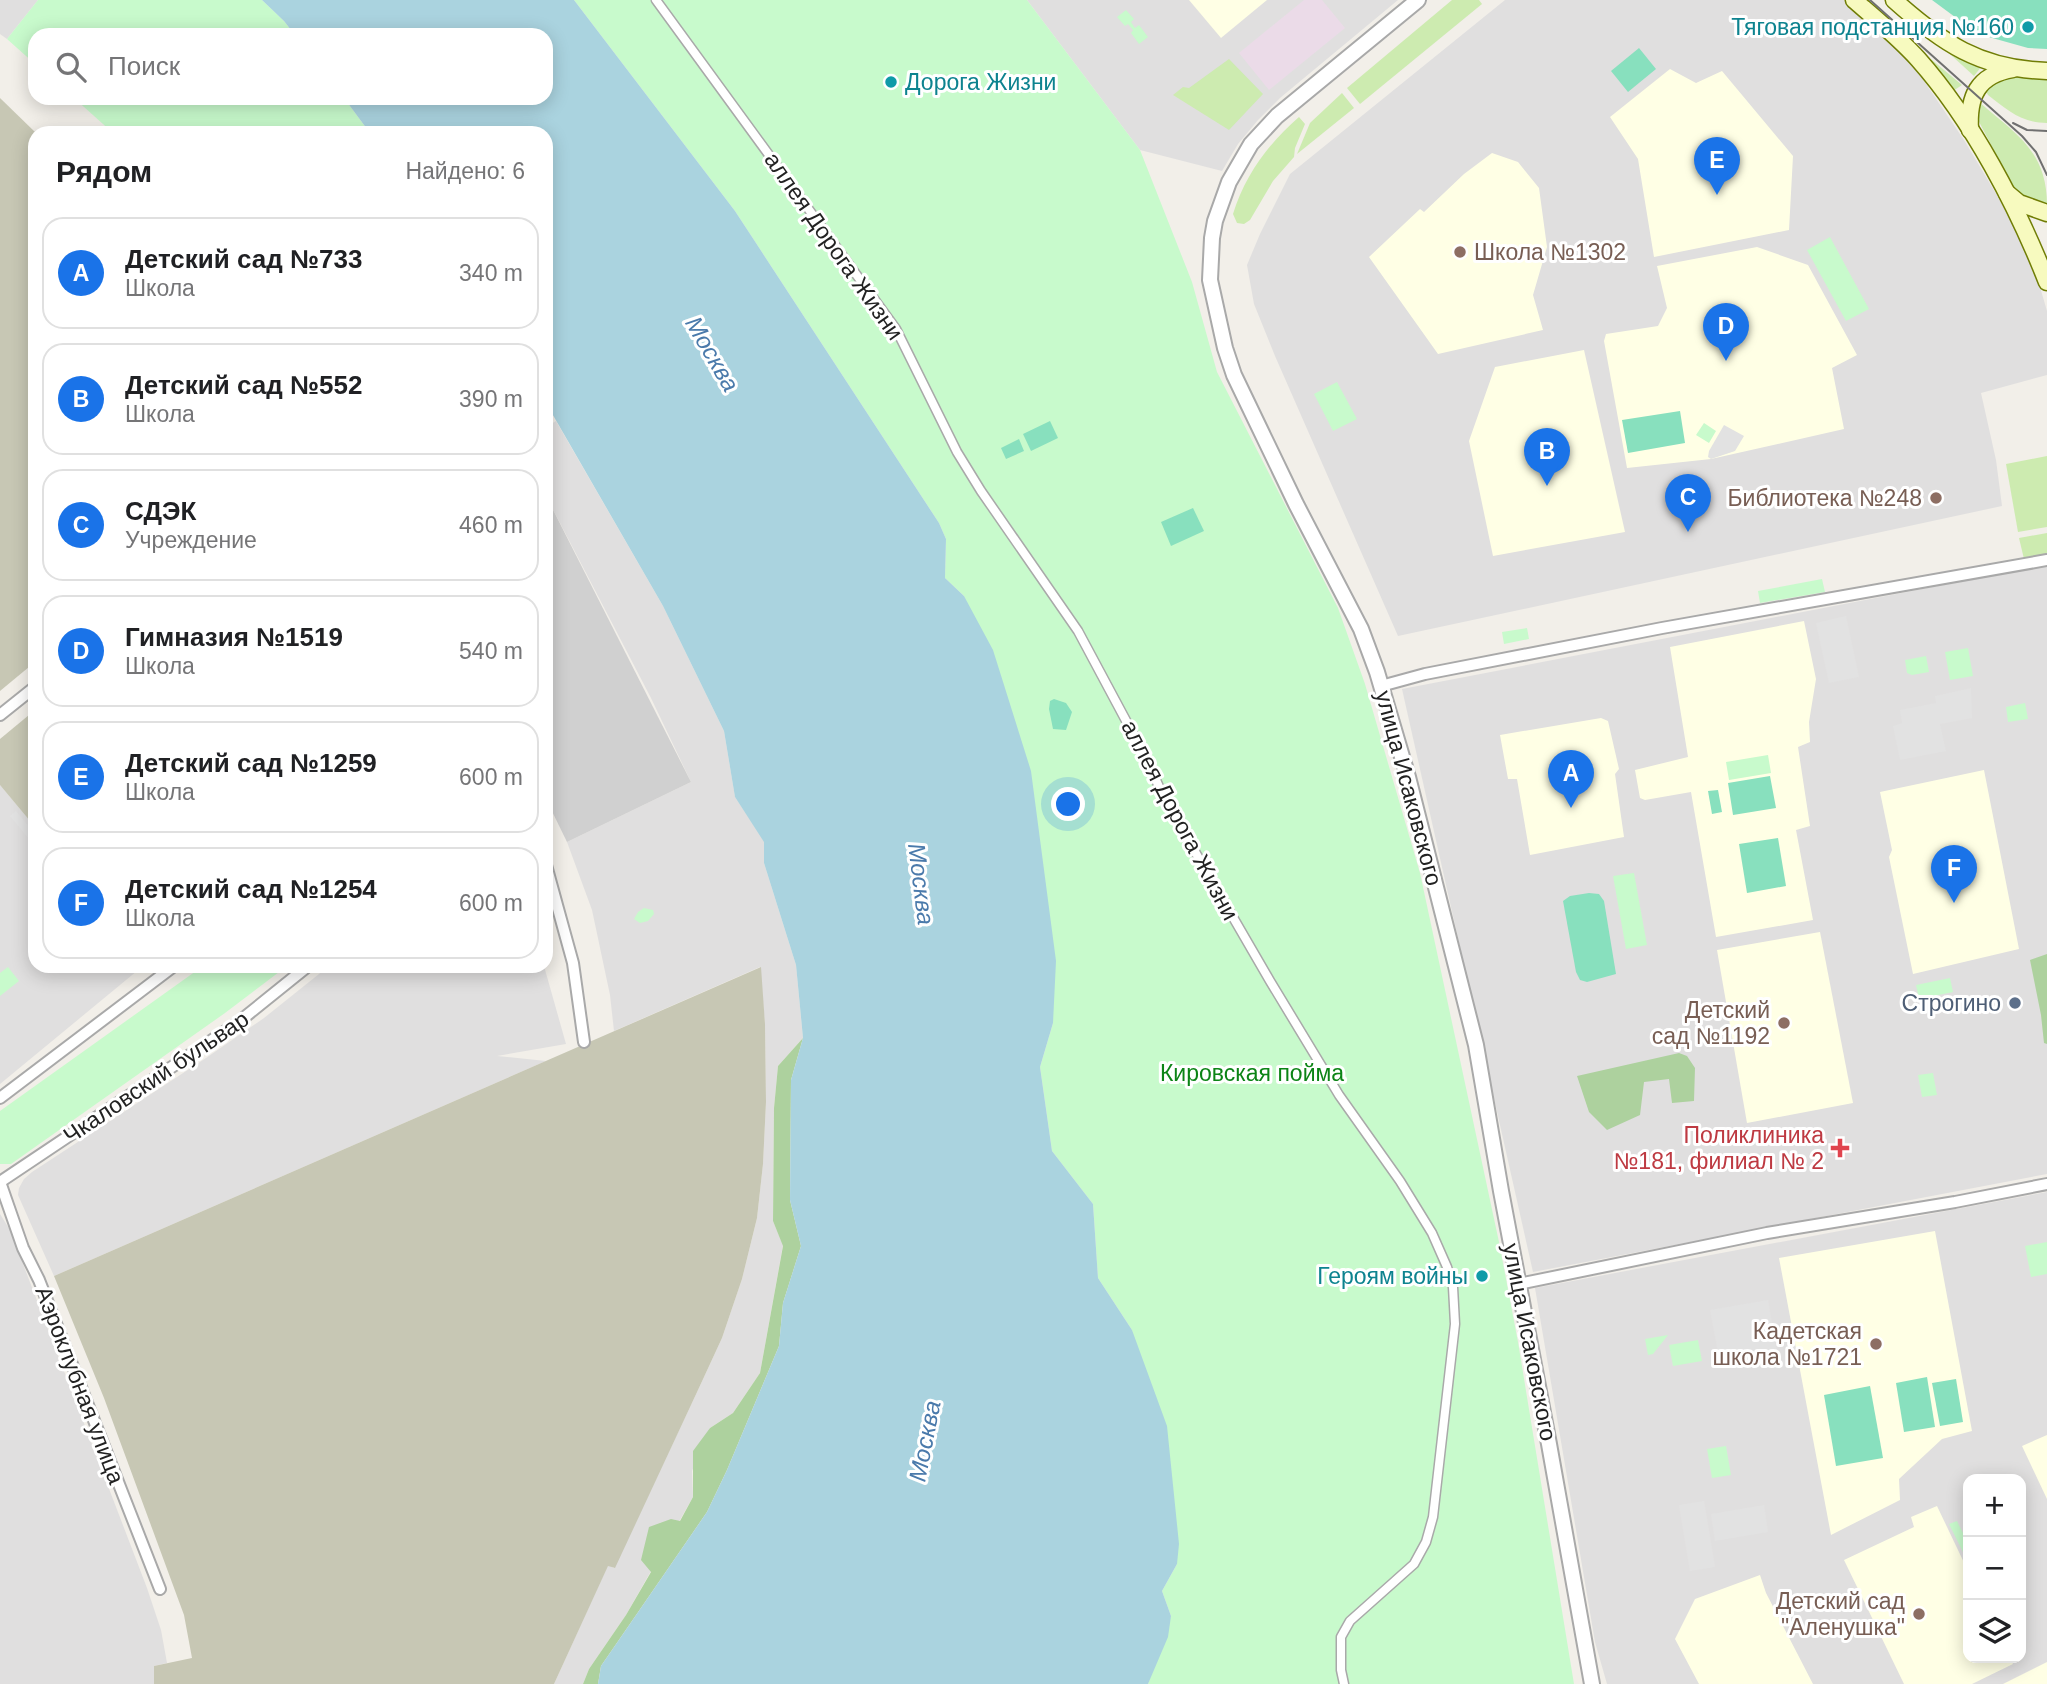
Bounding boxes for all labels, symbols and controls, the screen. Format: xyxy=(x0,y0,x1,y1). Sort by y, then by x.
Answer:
place label: Тяговая подстанция №160 xyxy=(1731,14,2014,40)
marker: Тяговая подстанция №160 xyxy=(2020,19,2036,35)
search box xyxy=(28,28,553,105)
icon: search xyxy=(52,48,90,86)
text: Поиск xyxy=(108,51,180,81)
place label: Дорога Жизни xyxy=(905,69,1056,95)
marker: Дорога Жизни xyxy=(883,74,899,90)
pin: E xyxy=(1694,137,1740,195)
street label: аллея Дорога Жизни xyxy=(759,147,909,345)
text: Рядом xyxy=(56,155,152,188)
text: Найдено: 6 xyxy=(405,158,525,184)
place label: Школа №1302 xyxy=(1474,239,1626,265)
text: Детский сад №733 xyxy=(125,244,362,274)
marker: Школа №1302 xyxy=(1452,244,1468,260)
text: A xyxy=(73,260,89,286)
text: 340 m xyxy=(459,260,523,286)
text: Школа xyxy=(125,275,195,301)
pin: D xyxy=(1703,303,1749,361)
water label: Москва xyxy=(680,311,745,396)
text: Детский сад №552 xyxy=(125,370,362,400)
text: B xyxy=(73,386,89,412)
text: 390 m xyxy=(459,386,523,412)
text: Школа xyxy=(125,401,195,427)
pin: B xyxy=(1524,428,1570,486)
pin: C xyxy=(1665,474,1711,532)
place label: Библиотека №248 xyxy=(1727,485,1922,511)
marker: Библиотека №248 xyxy=(1928,490,1944,506)
text: СДЭК xyxy=(125,496,196,526)
text: C xyxy=(73,512,89,538)
text: 460 m xyxy=(459,512,523,538)
text: Учреждение xyxy=(125,527,257,553)
text: Гимназия №1519 xyxy=(125,622,343,652)
text: D xyxy=(73,638,89,664)
text: 540 m xyxy=(459,638,523,664)
text: Школа xyxy=(125,653,195,679)
street label: улица Исаковского xyxy=(1370,688,1448,888)
street label: аллея Дорога Жизни xyxy=(1116,716,1244,924)
text: Детский сад №1259 xyxy=(125,748,377,778)
pin: A xyxy=(1548,750,1594,808)
text: E xyxy=(73,764,89,790)
text: 600 m xyxy=(459,764,523,790)
text: Школа xyxy=(125,779,195,805)
your location xyxy=(1051,787,1085,821)
water label: Москва xyxy=(903,842,940,926)
pin: F xyxy=(1931,845,1977,903)
text: Детский сад №1254 xyxy=(125,874,377,904)
text: F xyxy=(74,890,88,916)
text: 600 m xyxy=(459,890,523,916)
text: Школа xyxy=(125,905,195,931)
place label: Строгино xyxy=(1902,990,2001,1016)
marker: Строгино xyxy=(2007,995,2023,1011)
place label: Детский сад №1192 xyxy=(1652,997,1770,1049)
street label: Чкаловский бульвар xyxy=(59,1005,253,1149)
marker: Детский сад №1192 xyxy=(1776,1015,1792,1031)
park label: Кировская пойма xyxy=(1160,1060,1344,1086)
place label: Поликлиника №181, филиал № 2 xyxy=(1614,1122,1824,1174)
marker: Поликлиника №181, филиал № 2 xyxy=(1830,1138,1850,1158)
street label: улица Исаковского xyxy=(1498,1241,1562,1443)
place label: Героям войны xyxy=(1317,1263,1468,1289)
marker: Героям войны xyxy=(1474,1268,1490,1284)
street label: Аэроклубная улица xyxy=(30,1283,130,1488)
place label: Кадетская школа №1721 xyxy=(1713,1318,1862,1370)
marker: Кадетская школа №1721 xyxy=(1868,1336,1884,1352)
water label: Москва xyxy=(903,1398,946,1484)
map controls xyxy=(1963,1474,2026,1663)
button: + xyxy=(1963,1474,2026,1537)
button: − xyxy=(1963,1537,2026,1600)
place label: Детский сад "Аленушка" xyxy=(1776,1588,1906,1640)
button: layers xyxy=(1963,1600,2026,1663)
marker: Детский сад "Аленушка" xyxy=(1911,1606,1927,1622)

